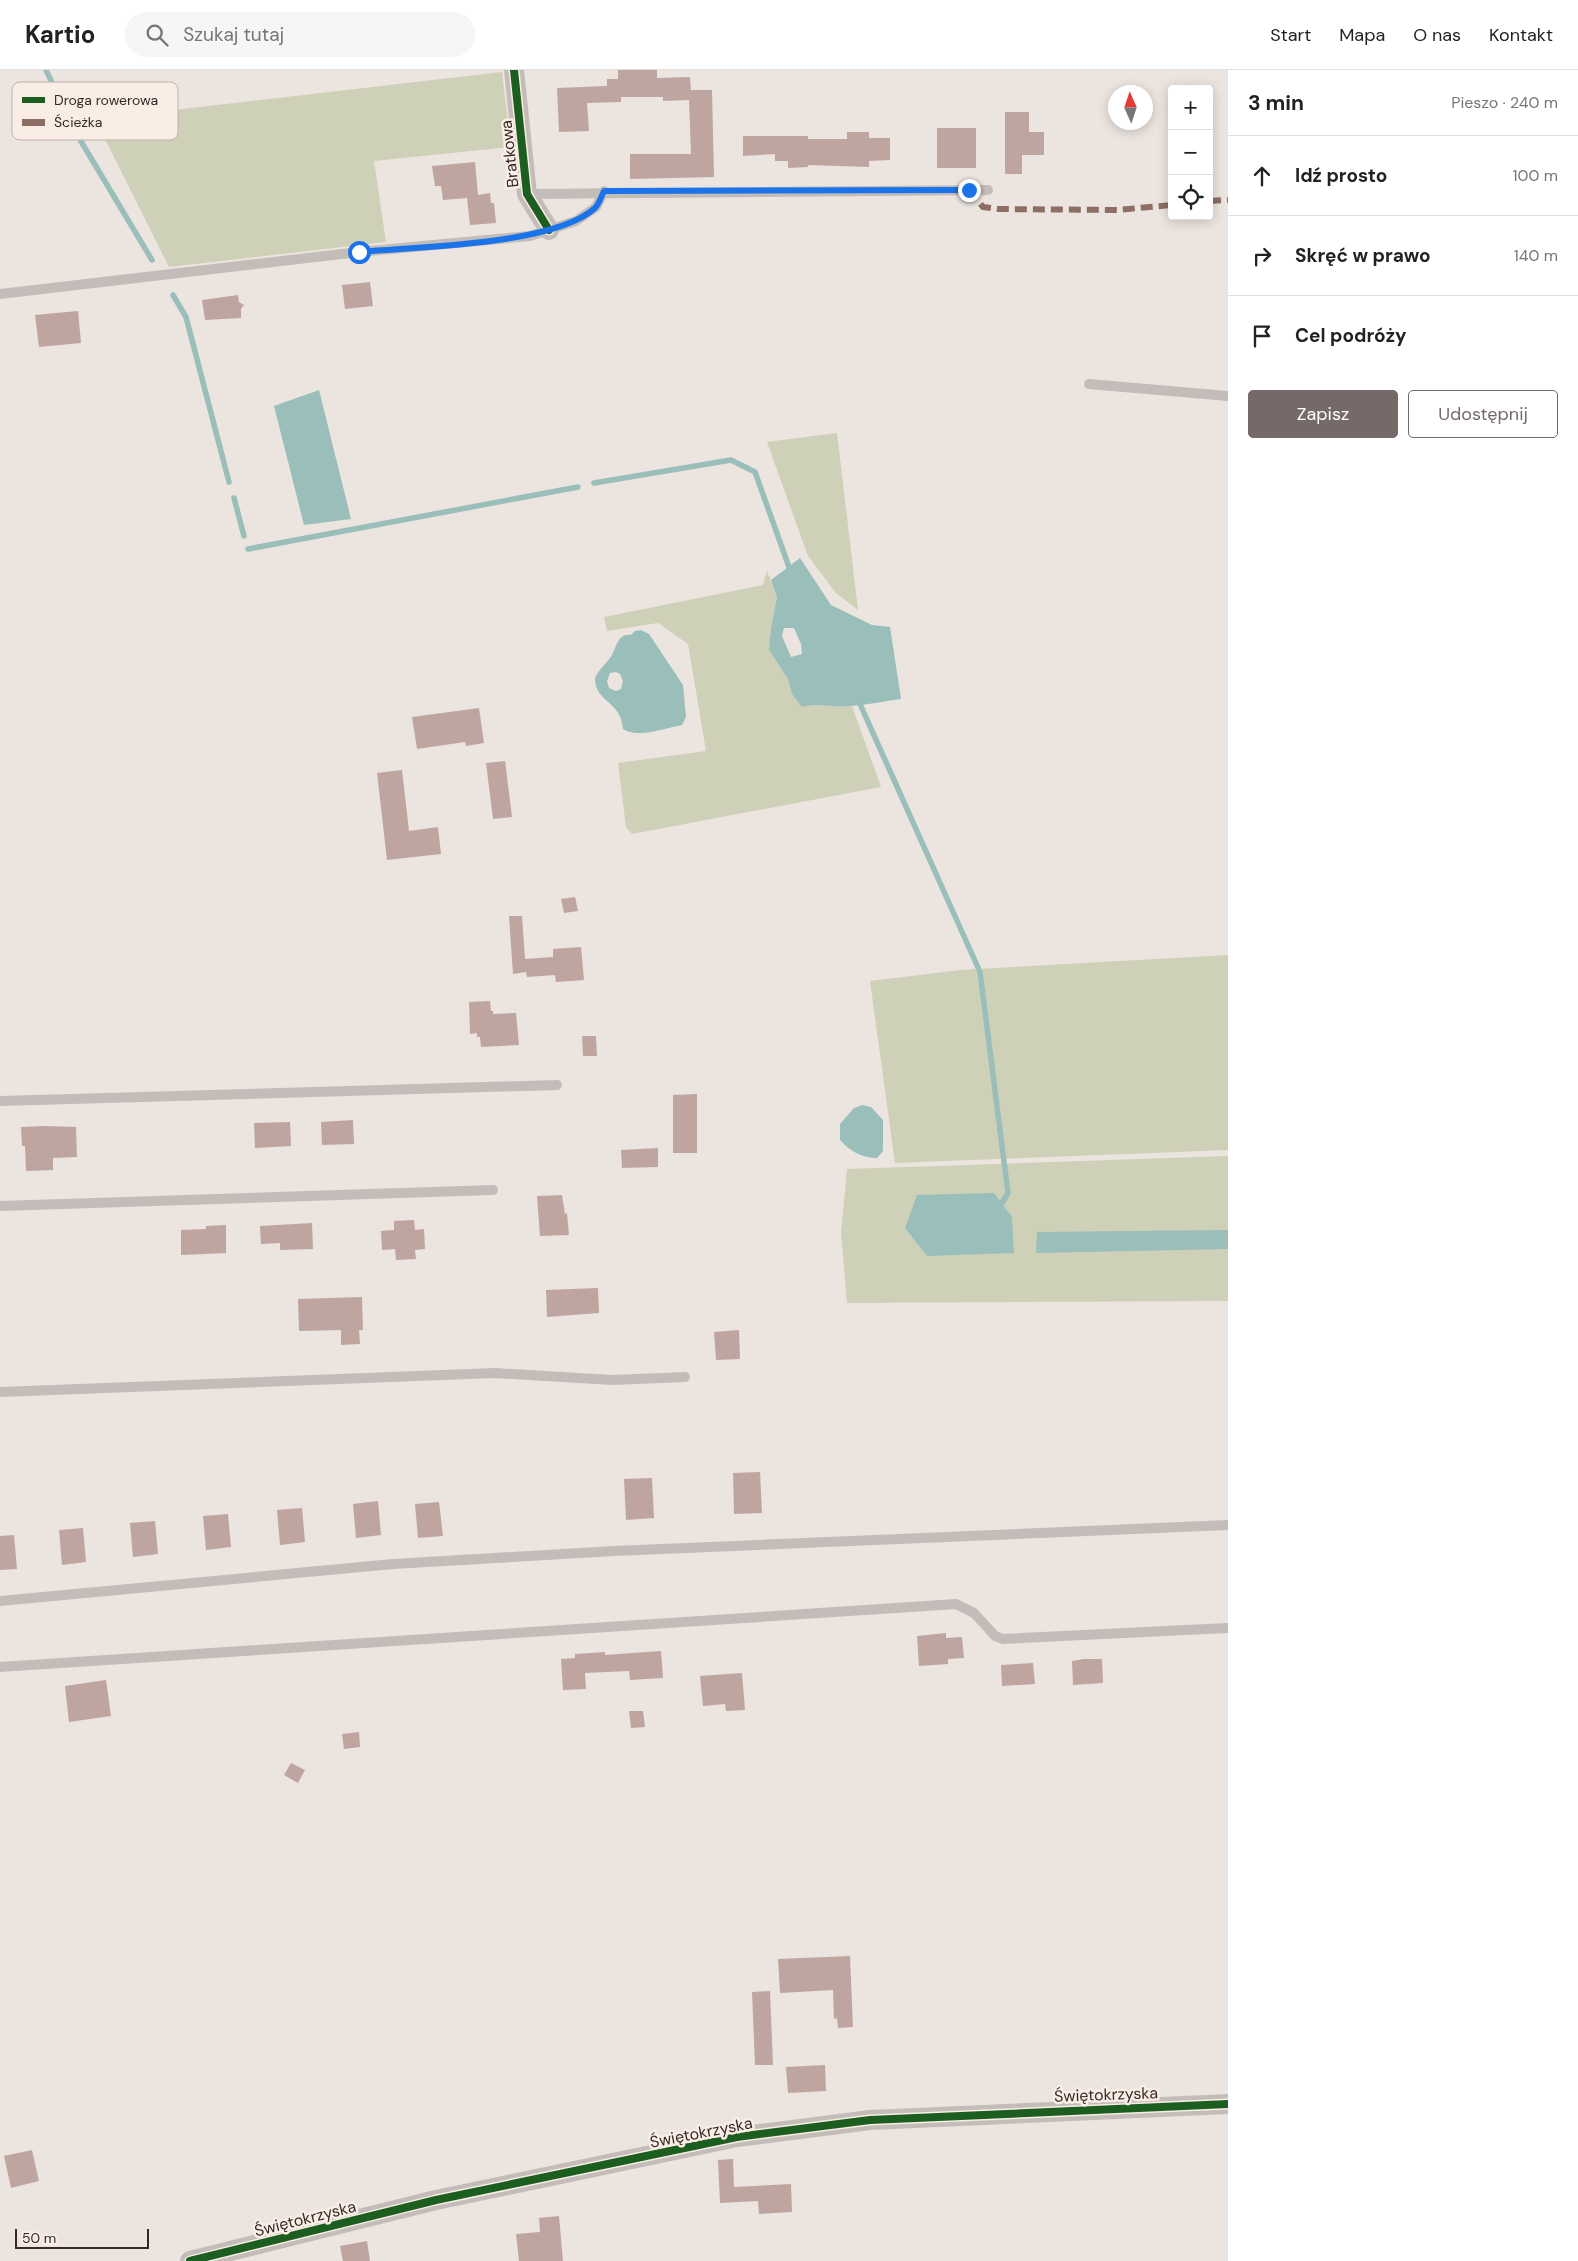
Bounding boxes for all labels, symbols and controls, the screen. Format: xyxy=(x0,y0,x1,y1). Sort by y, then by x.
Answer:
search box xyxy=(125,12,475,57)
text: Kartio xyxy=(25,19,95,50)
icon: search xyxy=(143,21,171,49)
text: Szukaj tutaj xyxy=(183,22,284,47)
text: Start xyxy=(1270,23,1311,47)
text: Mapa xyxy=(1339,23,1385,47)
text: O nas xyxy=(1413,23,1461,47)
text: Kontakt xyxy=(1489,23,1553,47)
legend xyxy=(12,82,178,140)
north arrow xyxy=(1108,85,1153,130)
map controls xyxy=(1168,85,1213,220)
button: + xyxy=(1168,85,1213,130)
text: 3 min xyxy=(1248,89,1304,117)
text: Droga rowerowa xyxy=(54,91,158,109)
text: Pieszo · 240 m xyxy=(1451,92,1558,113)
text: Ścieżka xyxy=(54,113,102,131)
street label: Bratkowa xyxy=(496,119,523,189)
button: − xyxy=(1168,130,1213,175)
icon: ahead xyxy=(1248,162,1276,190)
text: Idź prosto xyxy=(1295,163,1387,188)
text: 100 m xyxy=(1513,165,1558,186)
button: locate xyxy=(1168,175,1213,220)
route end xyxy=(958,179,981,202)
route start xyxy=(348,241,371,264)
icon: right xyxy=(1248,242,1276,270)
text: Skręć w prawo xyxy=(1295,243,1431,268)
text: 140 m xyxy=(1514,245,1558,266)
icon: arrive xyxy=(1248,322,1276,350)
text: Cel podróży xyxy=(1295,323,1406,348)
button: Zapisz xyxy=(1248,390,1398,438)
button: Udostępnij xyxy=(1408,390,1558,438)
street label: Świętokrzyska xyxy=(1054,2082,1158,2107)
street label: Świętokrzyska xyxy=(648,2112,754,2153)
street label: Świętokrzyska xyxy=(252,2196,358,2241)
scale bar xyxy=(15,2226,149,2249)
text: 50 m xyxy=(22,2229,56,2247)

